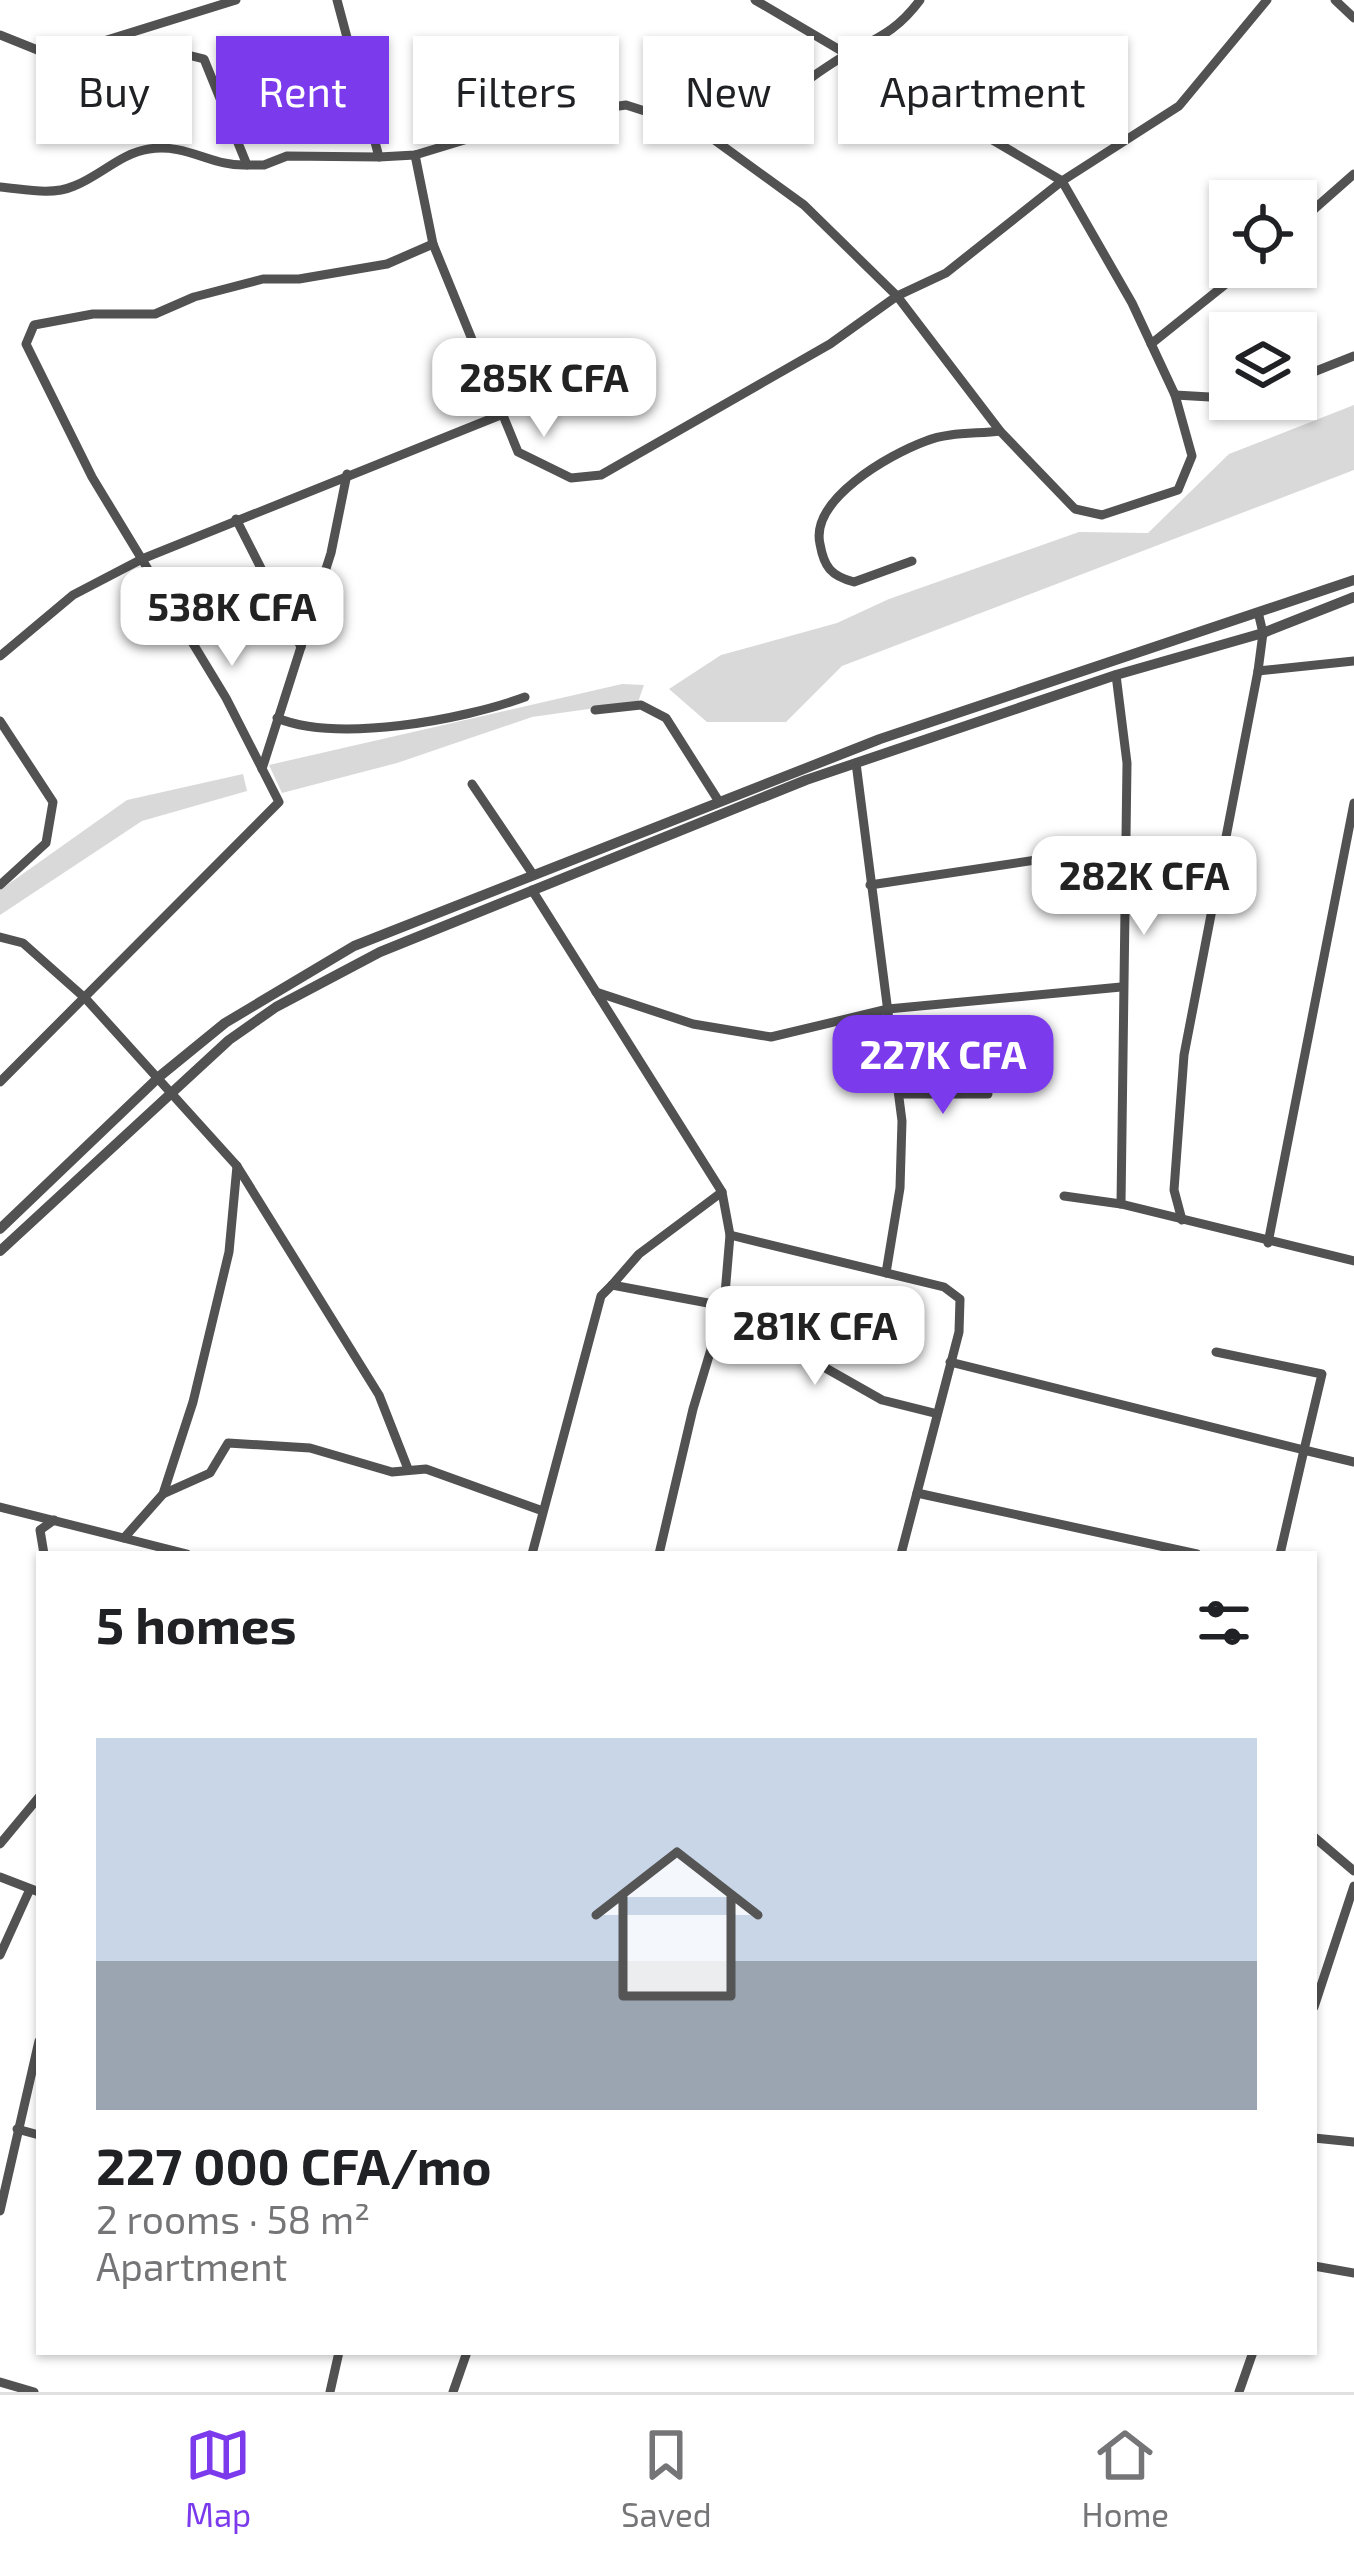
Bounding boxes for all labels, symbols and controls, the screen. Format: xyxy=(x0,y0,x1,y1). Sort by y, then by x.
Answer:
chip: Buy xyxy=(36,36,192,144)
chip: Rent xyxy=(216,36,389,144)
chip: Filters xyxy=(413,36,619,144)
chip: New xyxy=(643,36,814,144)
chip: Apartment xyxy=(838,36,1128,144)
map controls xyxy=(1209,180,1317,420)
button: locate xyxy=(1209,180,1317,288)
button: layers xyxy=(1209,312,1317,420)
pin: 285K CFA xyxy=(420,338,668,440)
text: 285K CFA xyxy=(459,353,629,400)
pin: 538K CFA xyxy=(108,567,356,669)
text: 538K CFA xyxy=(147,582,317,629)
pin: 282K CFA xyxy=(1020,836,1268,938)
text: 282K CFA xyxy=(1059,851,1229,898)
pin: 227K CFA xyxy=(819,1015,1067,1117)
text: 227K CFA xyxy=(859,1030,1027,1077)
pin: 281K CFA xyxy=(691,1286,939,1388)
text: 281K CFA xyxy=(733,1301,897,1348)
icon: filters xyxy=(1191,1590,1257,1656)
text: 5 homes xyxy=(96,1593,297,1654)
icon: home xyxy=(569,1816,785,2032)
text: 227 000 CFA/mo xyxy=(96,2134,492,2195)
text: 2 rooms · 58 m² xyxy=(96,2195,370,2242)
text: Apartment xyxy=(96,2242,287,2289)
tab: Map xyxy=(185,2422,251,2534)
tab: Saved xyxy=(621,2422,712,2534)
tab: Home xyxy=(1082,2422,1169,2534)

